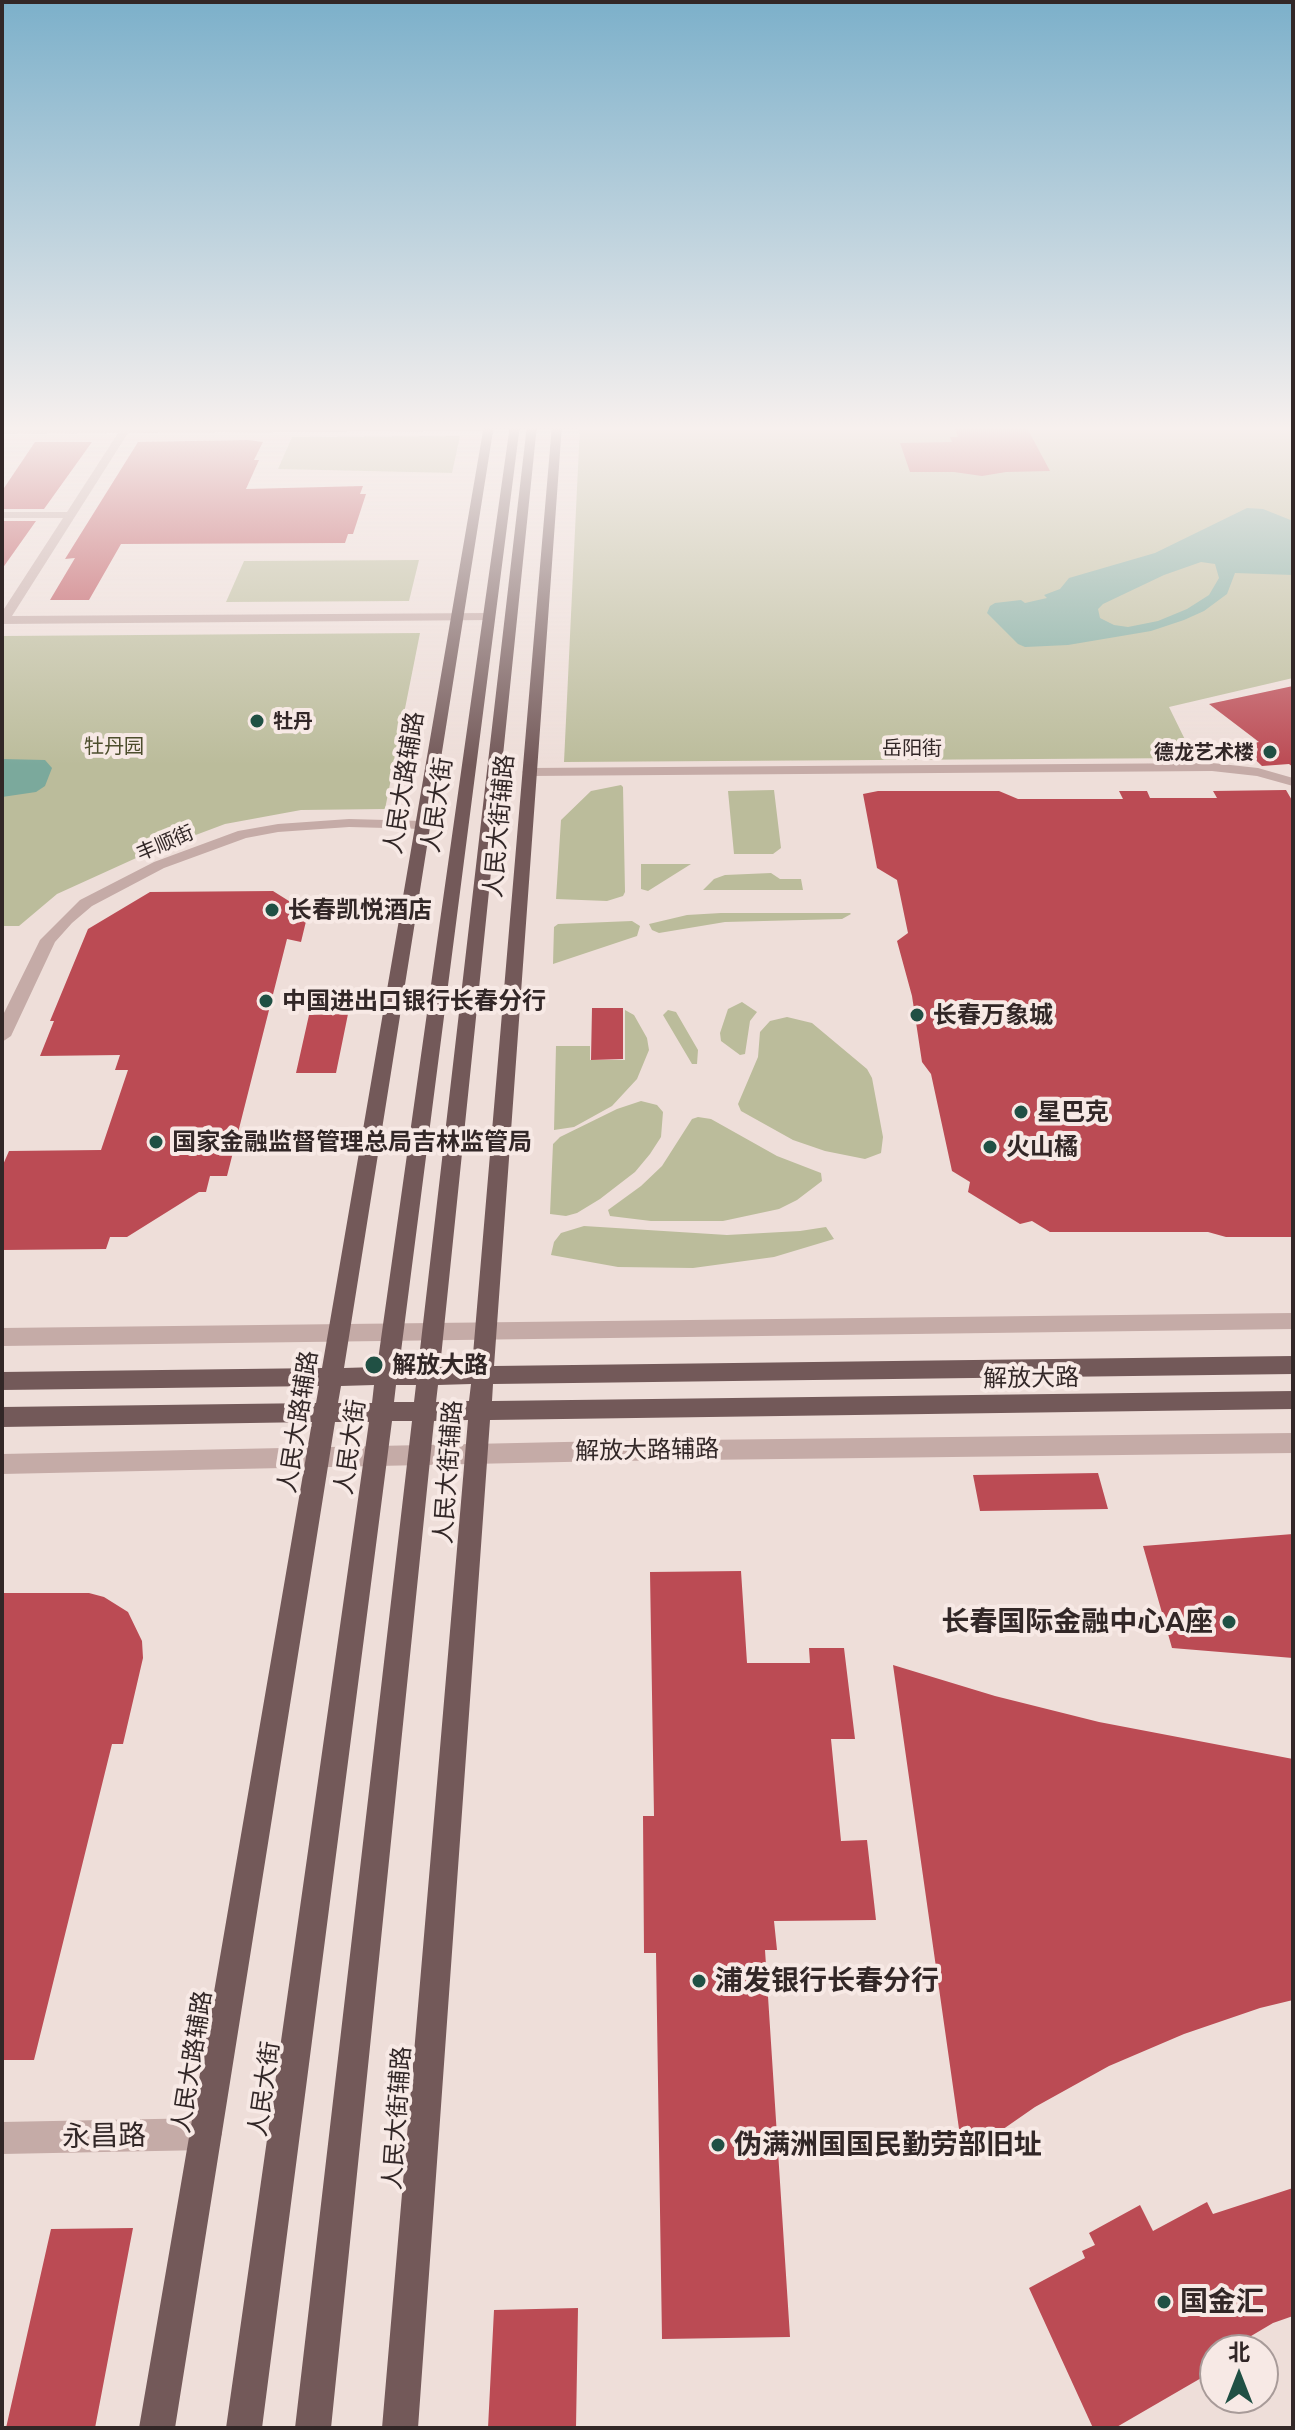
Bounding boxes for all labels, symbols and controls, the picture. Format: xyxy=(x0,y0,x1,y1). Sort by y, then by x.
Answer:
place label: 牡丹 xyxy=(273,709,313,733)
street label: 人民大路辅路 xyxy=(379,710,429,856)
marker: 牡丹 xyxy=(248,712,266,730)
park label: 牡丹园 xyxy=(84,734,144,758)
street label: 岳阳街 xyxy=(882,736,942,760)
place label: 德龙艺术楼 xyxy=(1154,740,1254,764)
marker: 德龙艺术楼 xyxy=(1261,743,1279,761)
street label: 人民大街辅路 xyxy=(478,753,520,899)
street label: 人民大街 xyxy=(416,755,458,855)
street label: 丰顺街 xyxy=(133,820,197,866)
place label: 长春凯悦酒店 xyxy=(288,896,432,924)
marker: 长春凯悦酒店 xyxy=(263,901,281,919)
place label: 中国进出口银行长春分行 xyxy=(282,987,546,1015)
marker: 中国进出口银行长春分行 xyxy=(257,992,275,1010)
place label: 长春万象城 xyxy=(933,1001,1053,1029)
marker: 长春万象城 xyxy=(908,1006,926,1024)
place label: 星巴克 xyxy=(1037,1098,1109,1126)
marker: 星巴克 xyxy=(1012,1103,1030,1121)
place label: 国家金融监督管理总局吉林监管局 xyxy=(172,1128,532,1156)
marker: 国家金融监督管理总局吉林监管局 xyxy=(147,1133,165,1151)
place label: 火山橘 xyxy=(1006,1133,1078,1161)
marker: 火山橘 xyxy=(981,1138,999,1156)
street label: 人民大路辅路 xyxy=(273,1349,323,1495)
place label: 解放大路 xyxy=(392,1351,488,1379)
marker: 解放大路 xyxy=(363,1354,385,1376)
street label: 解放大路 xyxy=(983,1363,1079,1393)
street label: 人民大街 xyxy=(329,1397,371,1497)
street label: 人民大街辅路 xyxy=(429,1399,467,1545)
street label: 解放大路辅路 xyxy=(575,1434,719,1466)
place label: 长春国际金融中心A座 xyxy=(941,1605,1213,1639)
marker: 长春国际金融中心A座 xyxy=(1220,1613,1238,1631)
place label: 浦发银行长春分行 xyxy=(715,1964,939,1998)
marker: 浦发银行长春分行 xyxy=(690,1972,708,1990)
street label: 人民大路辅路 xyxy=(167,1989,217,2135)
street label: 人民大街 xyxy=(243,2039,285,2139)
street label: 人民大街辅路 xyxy=(378,2045,416,2191)
street label: 永昌路 xyxy=(62,2118,146,2154)
place label: 伪满洲国国民勤劳部旧址 xyxy=(734,2128,1042,2162)
marker: 伪满洲国国民勤劳部旧址 xyxy=(709,2136,727,2154)
place label: 国金汇 xyxy=(1180,2285,1264,2319)
marker: 国金汇 xyxy=(1155,2293,1173,2311)
north arrow xyxy=(1199,2334,1279,2414)
text: 北 xyxy=(1228,2339,1250,2364)

